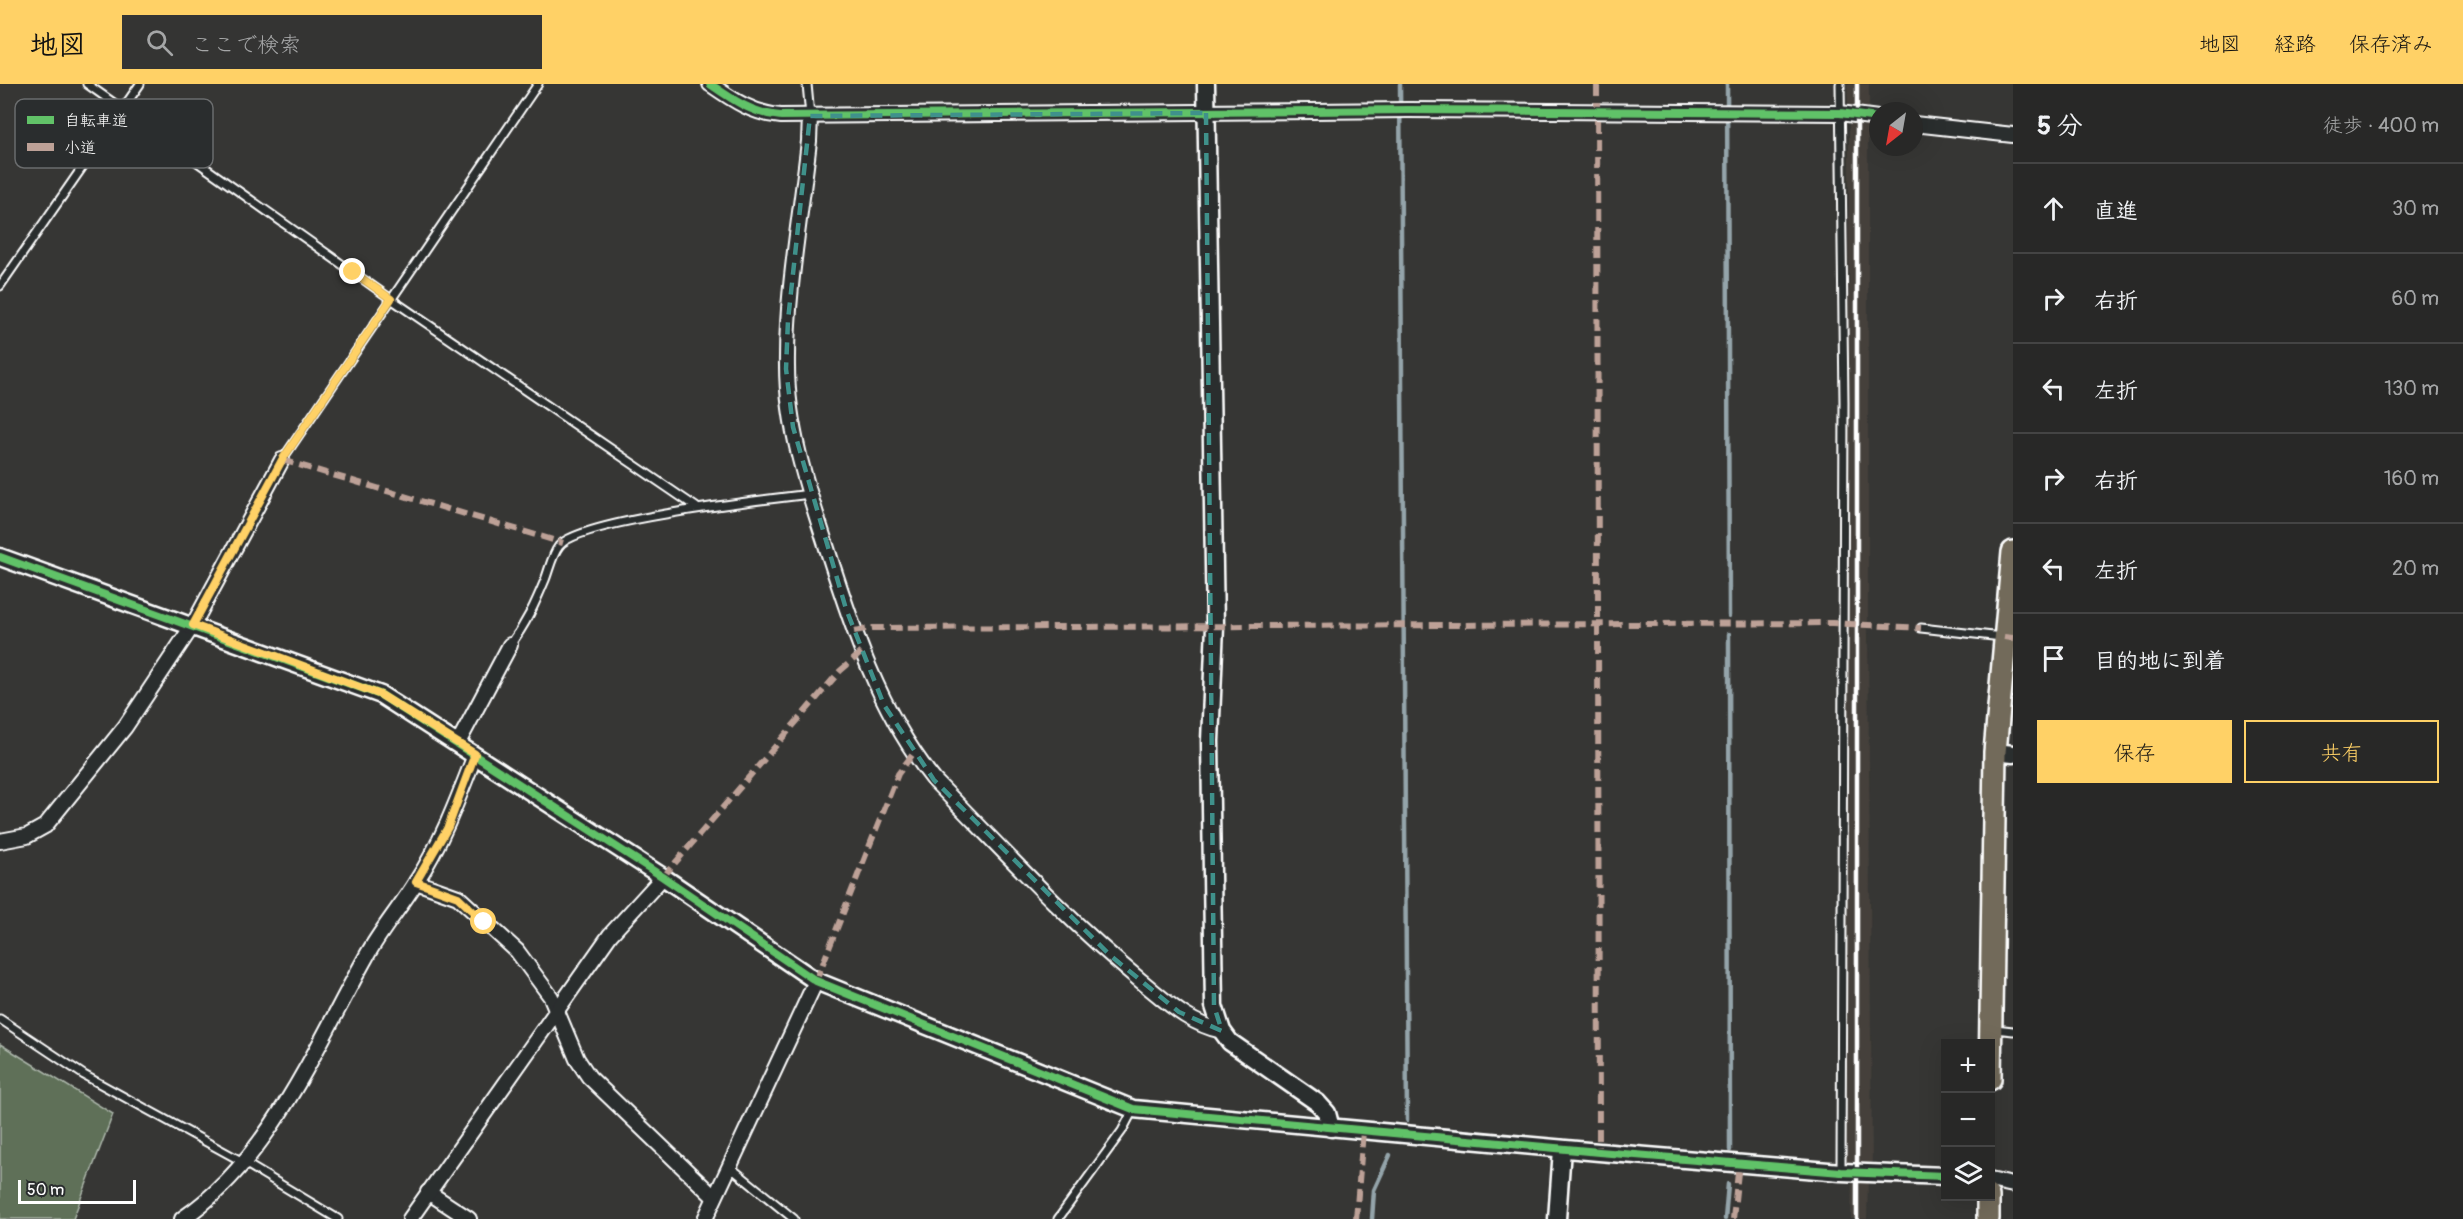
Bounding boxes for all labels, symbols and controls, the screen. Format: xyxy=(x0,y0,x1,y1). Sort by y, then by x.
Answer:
search box xyxy=(122,15,542,69)
icon: search xyxy=(143,26,176,59)
text: 地図 xyxy=(30,28,86,63)
text: ここで検索 xyxy=(191,31,301,59)
text: 地図 xyxy=(2199,31,2241,58)
text: 経路 xyxy=(2274,31,2316,58)
text: 保存済み xyxy=(2349,31,2433,58)
legend xyxy=(15,99,213,168)
north arrow xyxy=(1869,102,1923,156)
text: 5 分 xyxy=(2037,110,2083,142)
text: 自転車道 xyxy=(64,111,128,131)
text: 徒歩 · 400 m xyxy=(2323,113,2439,138)
text: 小道 xyxy=(64,138,96,158)
icon: ahead xyxy=(2037,192,2070,225)
text: 30 m xyxy=(2392,196,2439,221)
text: 直進 xyxy=(2094,197,2138,225)
route end xyxy=(339,258,365,284)
icon: right xyxy=(2037,282,2070,315)
text: 60 m xyxy=(2392,286,2439,311)
text: 右折 xyxy=(2094,287,2138,315)
icon: left xyxy=(2037,372,2070,405)
text: 130 m xyxy=(2384,376,2439,401)
text: 左折 xyxy=(2094,377,2138,405)
icon: right xyxy=(2037,462,2070,495)
text: 160 m xyxy=(2384,466,2439,491)
text: 右折 xyxy=(2094,467,2138,495)
icon: left xyxy=(2037,552,2070,585)
text: 20 m xyxy=(2392,556,2439,581)
text: 左折 xyxy=(2094,557,2138,585)
icon: arrive xyxy=(2037,642,2070,675)
text: 目的地に到着 xyxy=(2094,647,2226,675)
button: 保存 xyxy=(2037,720,2232,783)
button: 共有 xyxy=(2244,720,2439,783)
route start xyxy=(470,908,496,934)
map controls xyxy=(1941,1039,1995,1201)
button: + xyxy=(1941,1039,1995,1093)
button: − xyxy=(1941,1093,1995,1147)
button: layers xyxy=(1941,1147,1995,1201)
scale bar xyxy=(18,1177,136,1204)
text: 50 m xyxy=(27,1180,64,1200)

